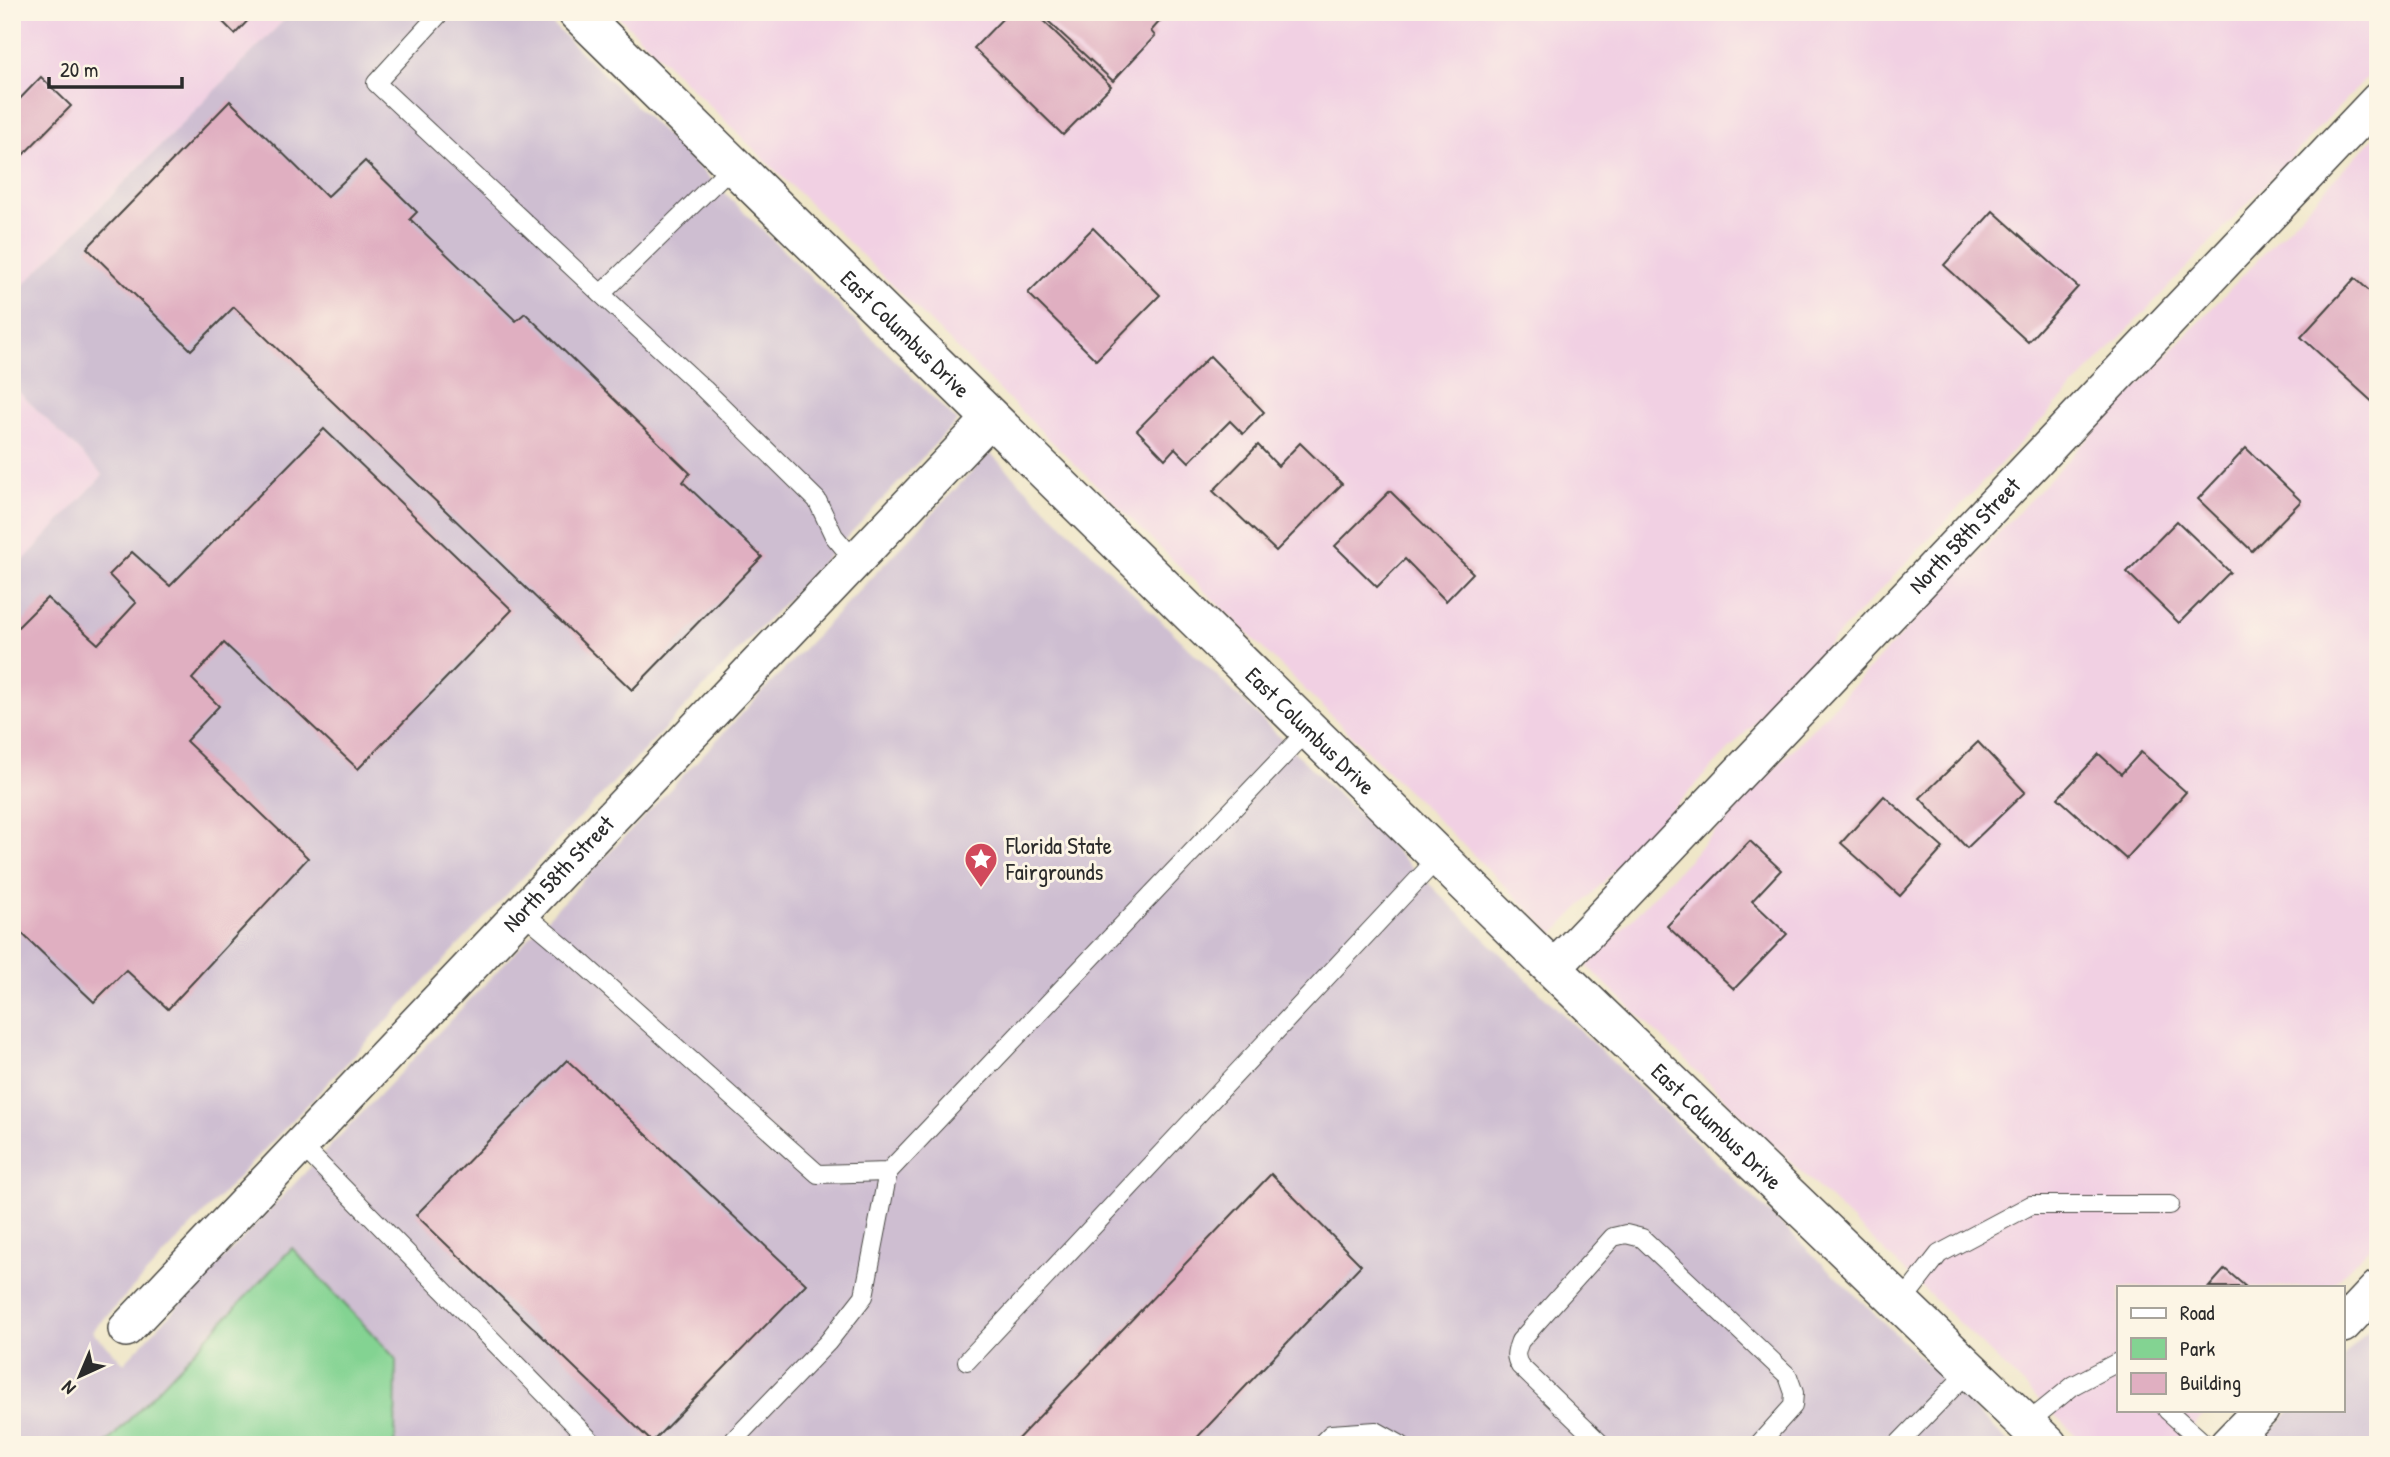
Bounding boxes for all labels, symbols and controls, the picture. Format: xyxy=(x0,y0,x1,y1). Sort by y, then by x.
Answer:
scale bar xyxy=(49,46,182,90)
text: 20 m xyxy=(60,55,98,84)
street label: East Columbus Drive xyxy=(834,263,977,404)
street label: North 58th Street xyxy=(1902,469,2028,600)
street label: East Columbus Drive xyxy=(1239,660,1382,801)
street label: North 58th Street xyxy=(495,808,621,938)
place label: Florida State Fairgrounds xyxy=(1005,830,1112,887)
place icon: Florida State Fairgrounds xyxy=(962,840,1000,889)
street label: East Columbus Drive xyxy=(1645,1056,1789,1196)
legend xyxy=(2117,1286,2344,1412)
text: Road xyxy=(2180,1298,2214,1327)
text: Park xyxy=(2180,1334,2215,1363)
north arrow xyxy=(46,1342,116,1412)
text: Building xyxy=(2180,1368,2241,1397)
text: N xyxy=(56,1375,81,1401)

